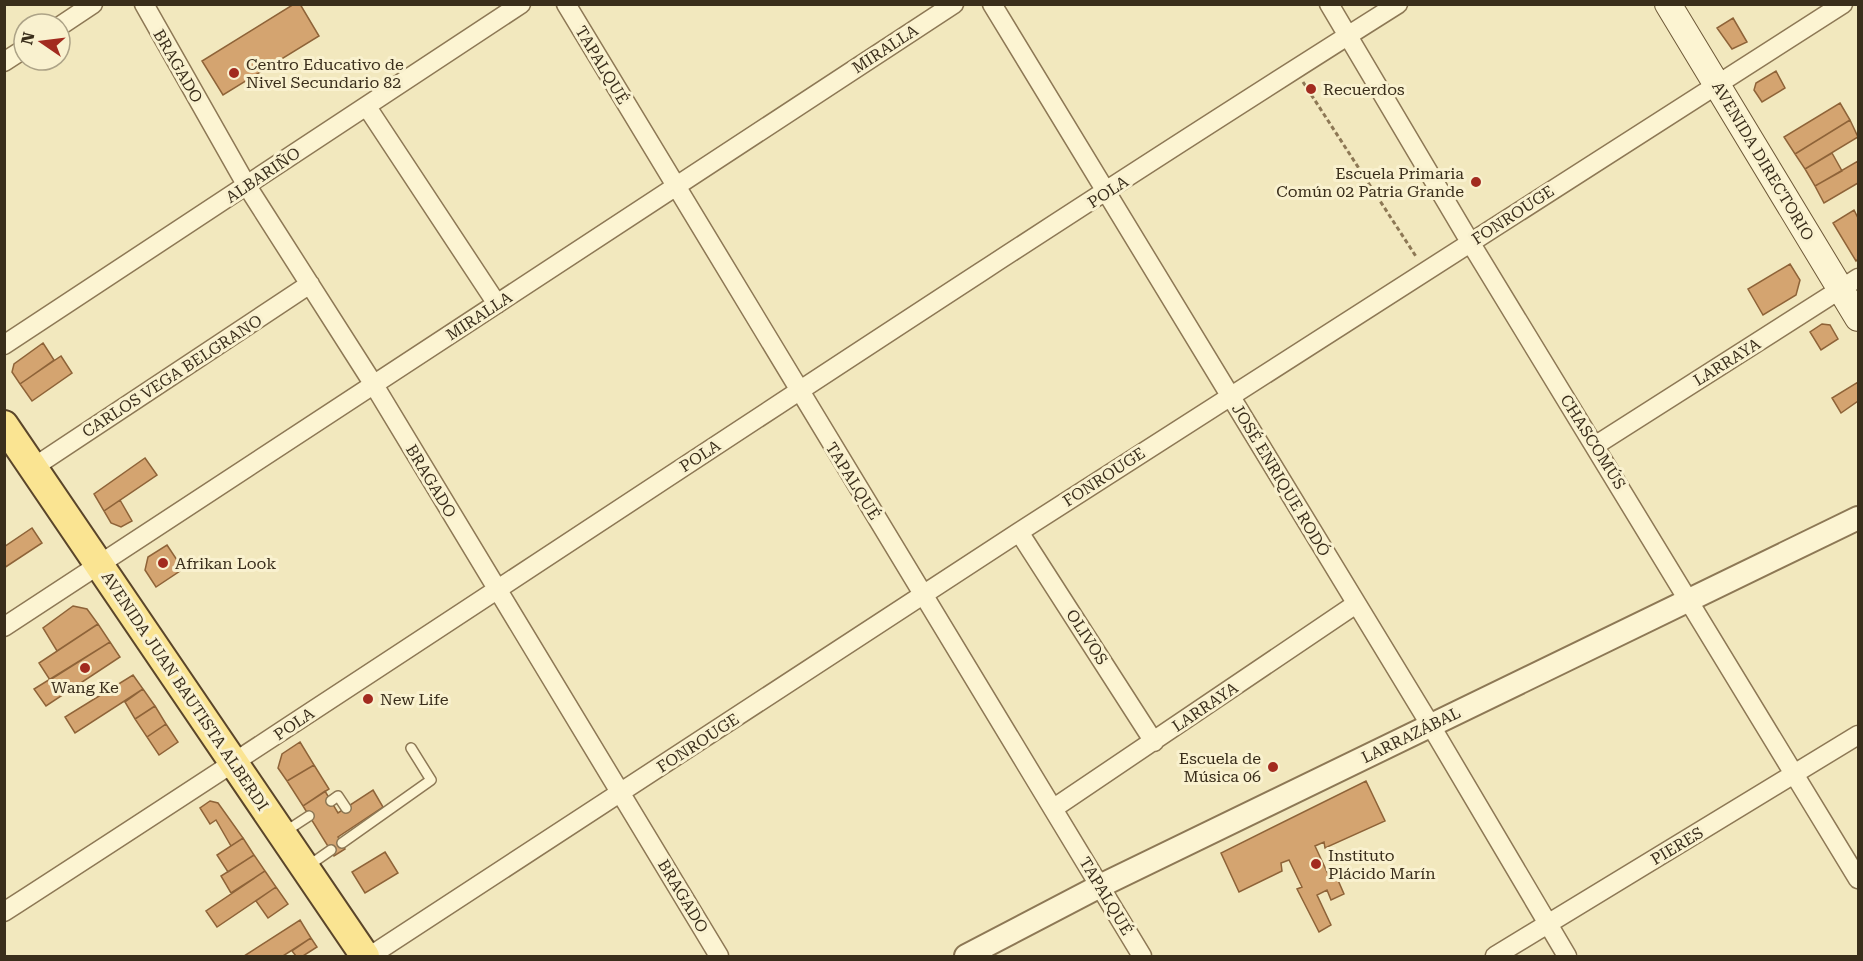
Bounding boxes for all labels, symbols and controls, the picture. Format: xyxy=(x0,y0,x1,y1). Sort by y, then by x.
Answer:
north arrow xyxy=(12,12,72,72)
street label: MIRALLA xyxy=(848,20,922,77)
street label: TAPALQUÉ xyxy=(571,22,633,108)
street label: BRAGADO xyxy=(149,26,207,106)
text: N xyxy=(17,30,39,47)
place label: Centro Educativo de Nivel Secundario 82 xyxy=(246,55,404,92)
marker: Centro Educativo de Nivel Secundario 82 xyxy=(227,66,241,80)
street label: AVENIDA DIRECTORIO xyxy=(1708,78,1818,244)
place label: Recuerdos xyxy=(1323,80,1405,99)
marker: Recuerdos xyxy=(1304,82,1318,96)
street label: ALBARIÑO xyxy=(222,143,304,207)
place label: Escuela Primaria Común 02 Patria Grande xyxy=(1276,164,1464,201)
street label: POLA xyxy=(1084,171,1133,212)
marker: Escuela Primaria Común 02 Patria Grande xyxy=(1469,175,1483,189)
street label: FONROUGE xyxy=(1468,181,1558,249)
street label: MIRALLA xyxy=(442,287,516,344)
street label: CARLOS VEGA BELGRANO xyxy=(79,311,265,441)
street label: LARRAYA xyxy=(1690,334,1765,390)
street label: CHASCOMÚS xyxy=(1556,391,1630,493)
street label: JOSÉ ENRIQUE RODÓ xyxy=(1228,400,1334,560)
street label: POLA xyxy=(676,435,725,476)
street label: TAPALQUÉ xyxy=(822,439,884,523)
street label: BRAGADO xyxy=(402,441,460,521)
street label: FONROUGE xyxy=(1059,443,1149,511)
place label: Afrikan Look xyxy=(175,554,276,573)
marker: Afrikan Look xyxy=(156,556,170,570)
street label: AVENIDA JUAN BAUTISTA ALBERDI xyxy=(98,568,272,814)
street label: OLIVOS xyxy=(1062,606,1112,668)
marker: Wang Ke xyxy=(78,661,92,675)
place label: Wang Ke xyxy=(51,678,119,697)
street label: LARRAYA xyxy=(1169,678,1242,736)
place label: New Life xyxy=(380,690,449,709)
marker: New Life xyxy=(361,692,375,706)
street label: POLA xyxy=(270,703,318,744)
street label: LARRAZÁBAL xyxy=(1358,703,1464,767)
street label: FONROUGE xyxy=(653,709,743,777)
place label: Escuela de Música 06 xyxy=(1179,749,1261,786)
marker: Escuela de Música 06 xyxy=(1266,760,1280,774)
street label: PIERES xyxy=(1647,823,1707,869)
place label: Instituto Plácido Marín xyxy=(1328,846,1436,883)
street label: TAPALQUÉ xyxy=(1075,853,1137,939)
street label: BRAGADO xyxy=(654,856,712,936)
marker: Instituto Plácido Marín xyxy=(1309,857,1323,871)

